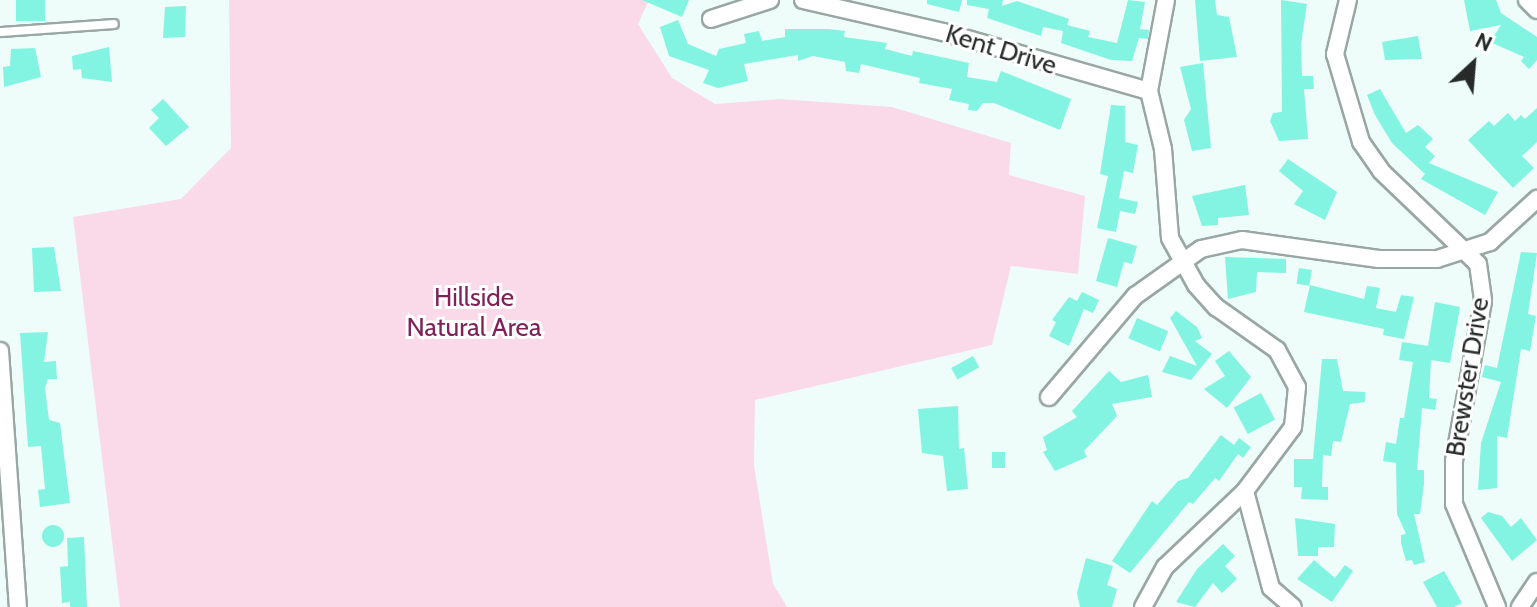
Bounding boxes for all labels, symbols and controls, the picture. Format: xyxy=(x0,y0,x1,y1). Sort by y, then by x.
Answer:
street label: Kent Drive xyxy=(942,18,1060,82)
north arrow xyxy=(1433,24,1513,104)
text: N xyxy=(1471,26,1497,58)
park label: Hillside Natural Area xyxy=(407,282,541,344)
street label: Brewster Drive xyxy=(1440,295,1496,459)

